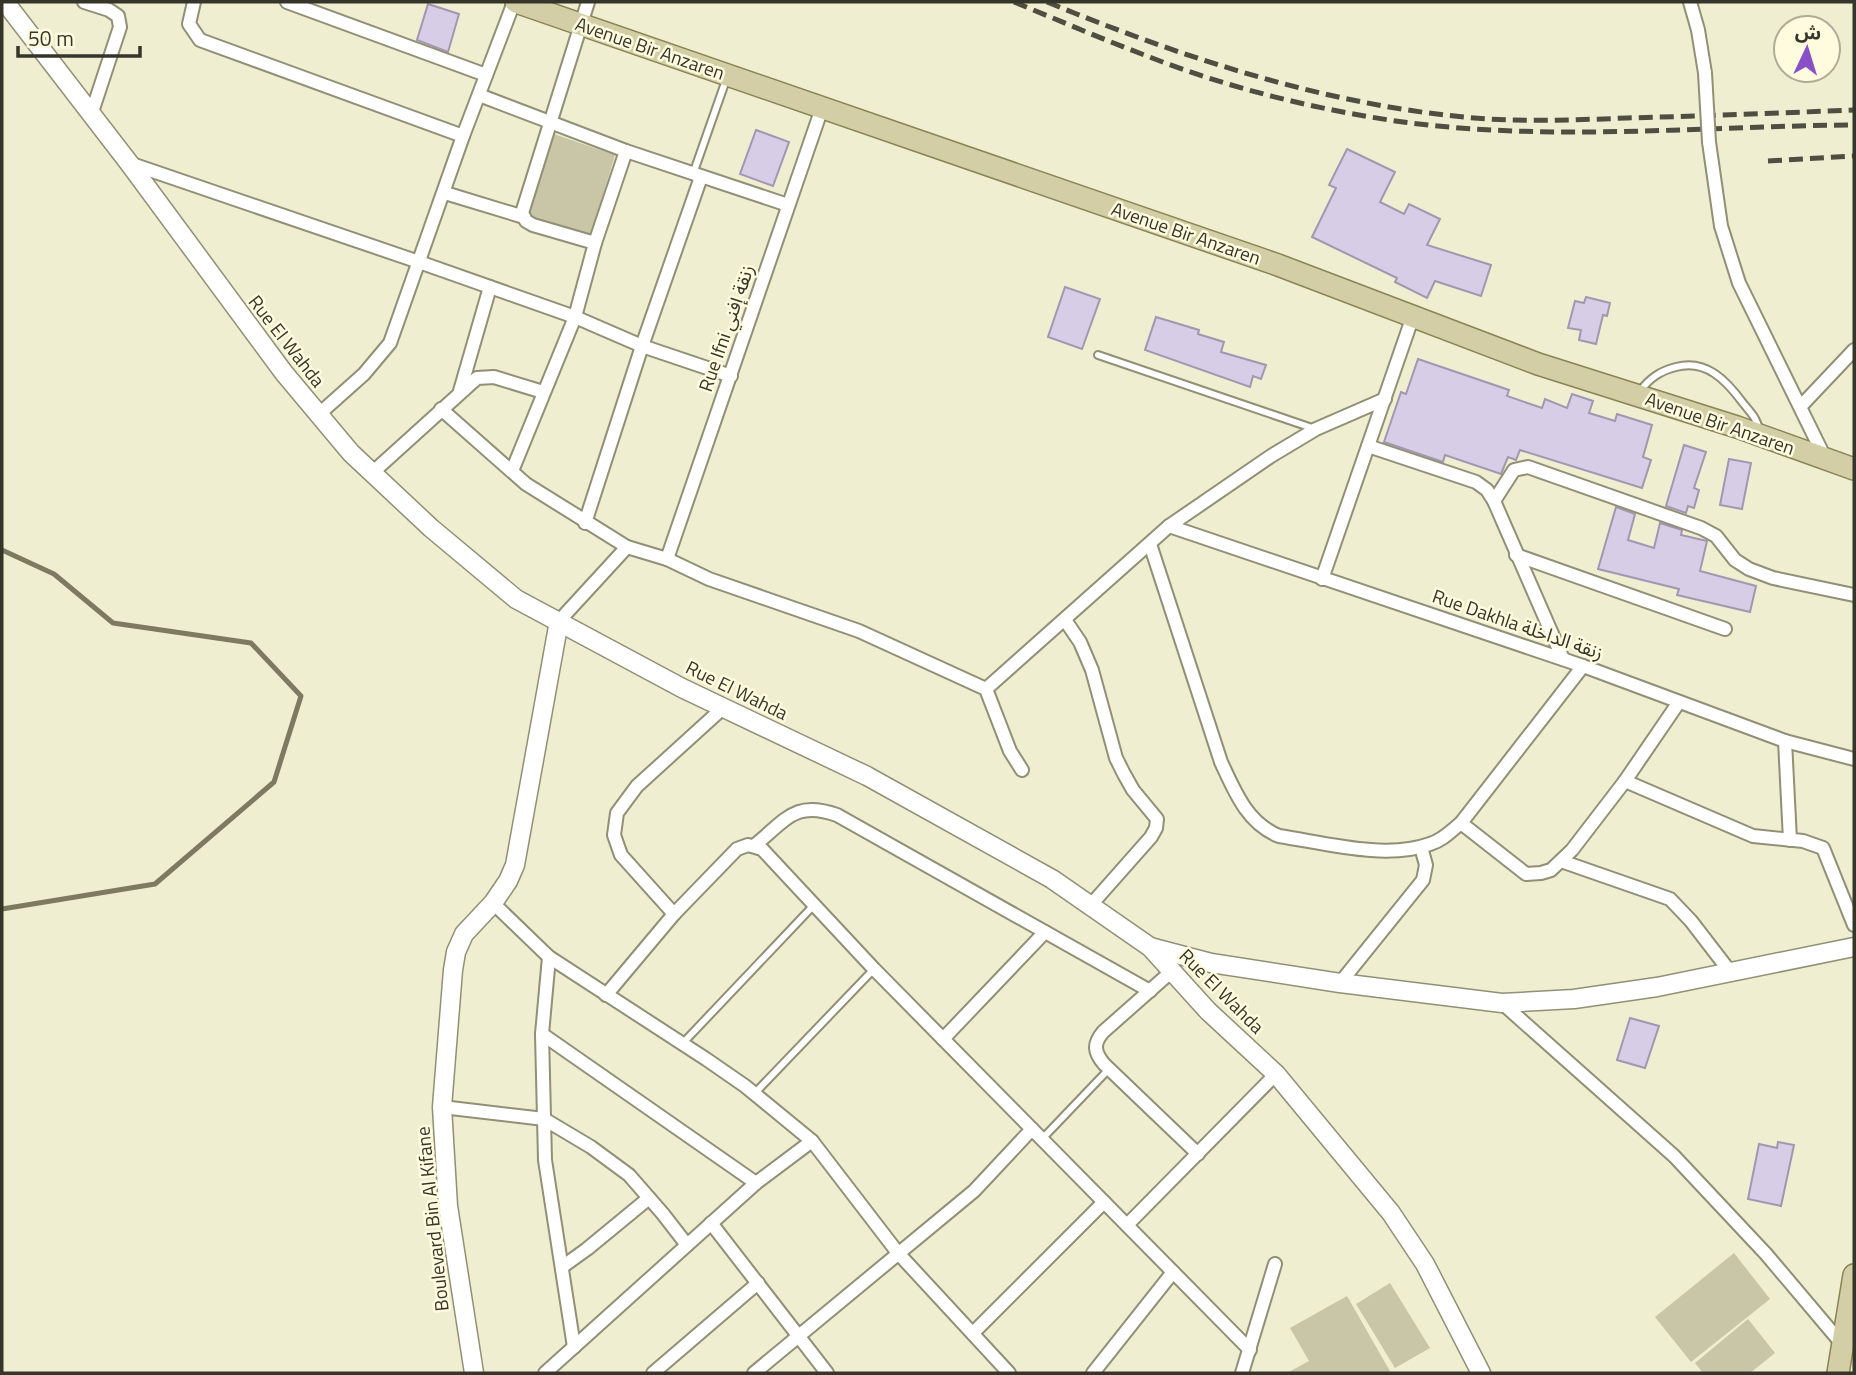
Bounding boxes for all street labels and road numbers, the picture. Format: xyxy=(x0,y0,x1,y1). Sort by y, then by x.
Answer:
street label: Avenue Bir Anzaren xyxy=(572,8,729,87)
street label: Avenue Bir Anzaren xyxy=(1108,193,1265,272)
street label: Rue Ifni زنقة إفني xyxy=(690,260,762,396)
street label: Rue El Wahda xyxy=(242,288,333,394)
street label: Avenue Bir Anzaren xyxy=(1642,383,1799,462)
street label: Rue Dakhla زنقة الداخلة xyxy=(1429,581,1608,666)
street label: Rue El Wahda xyxy=(681,652,794,727)
street label: Rue El Wahda xyxy=(1173,941,1272,1040)
street label: Boulevard Bin Al Kifane xyxy=(407,1125,456,1313)

